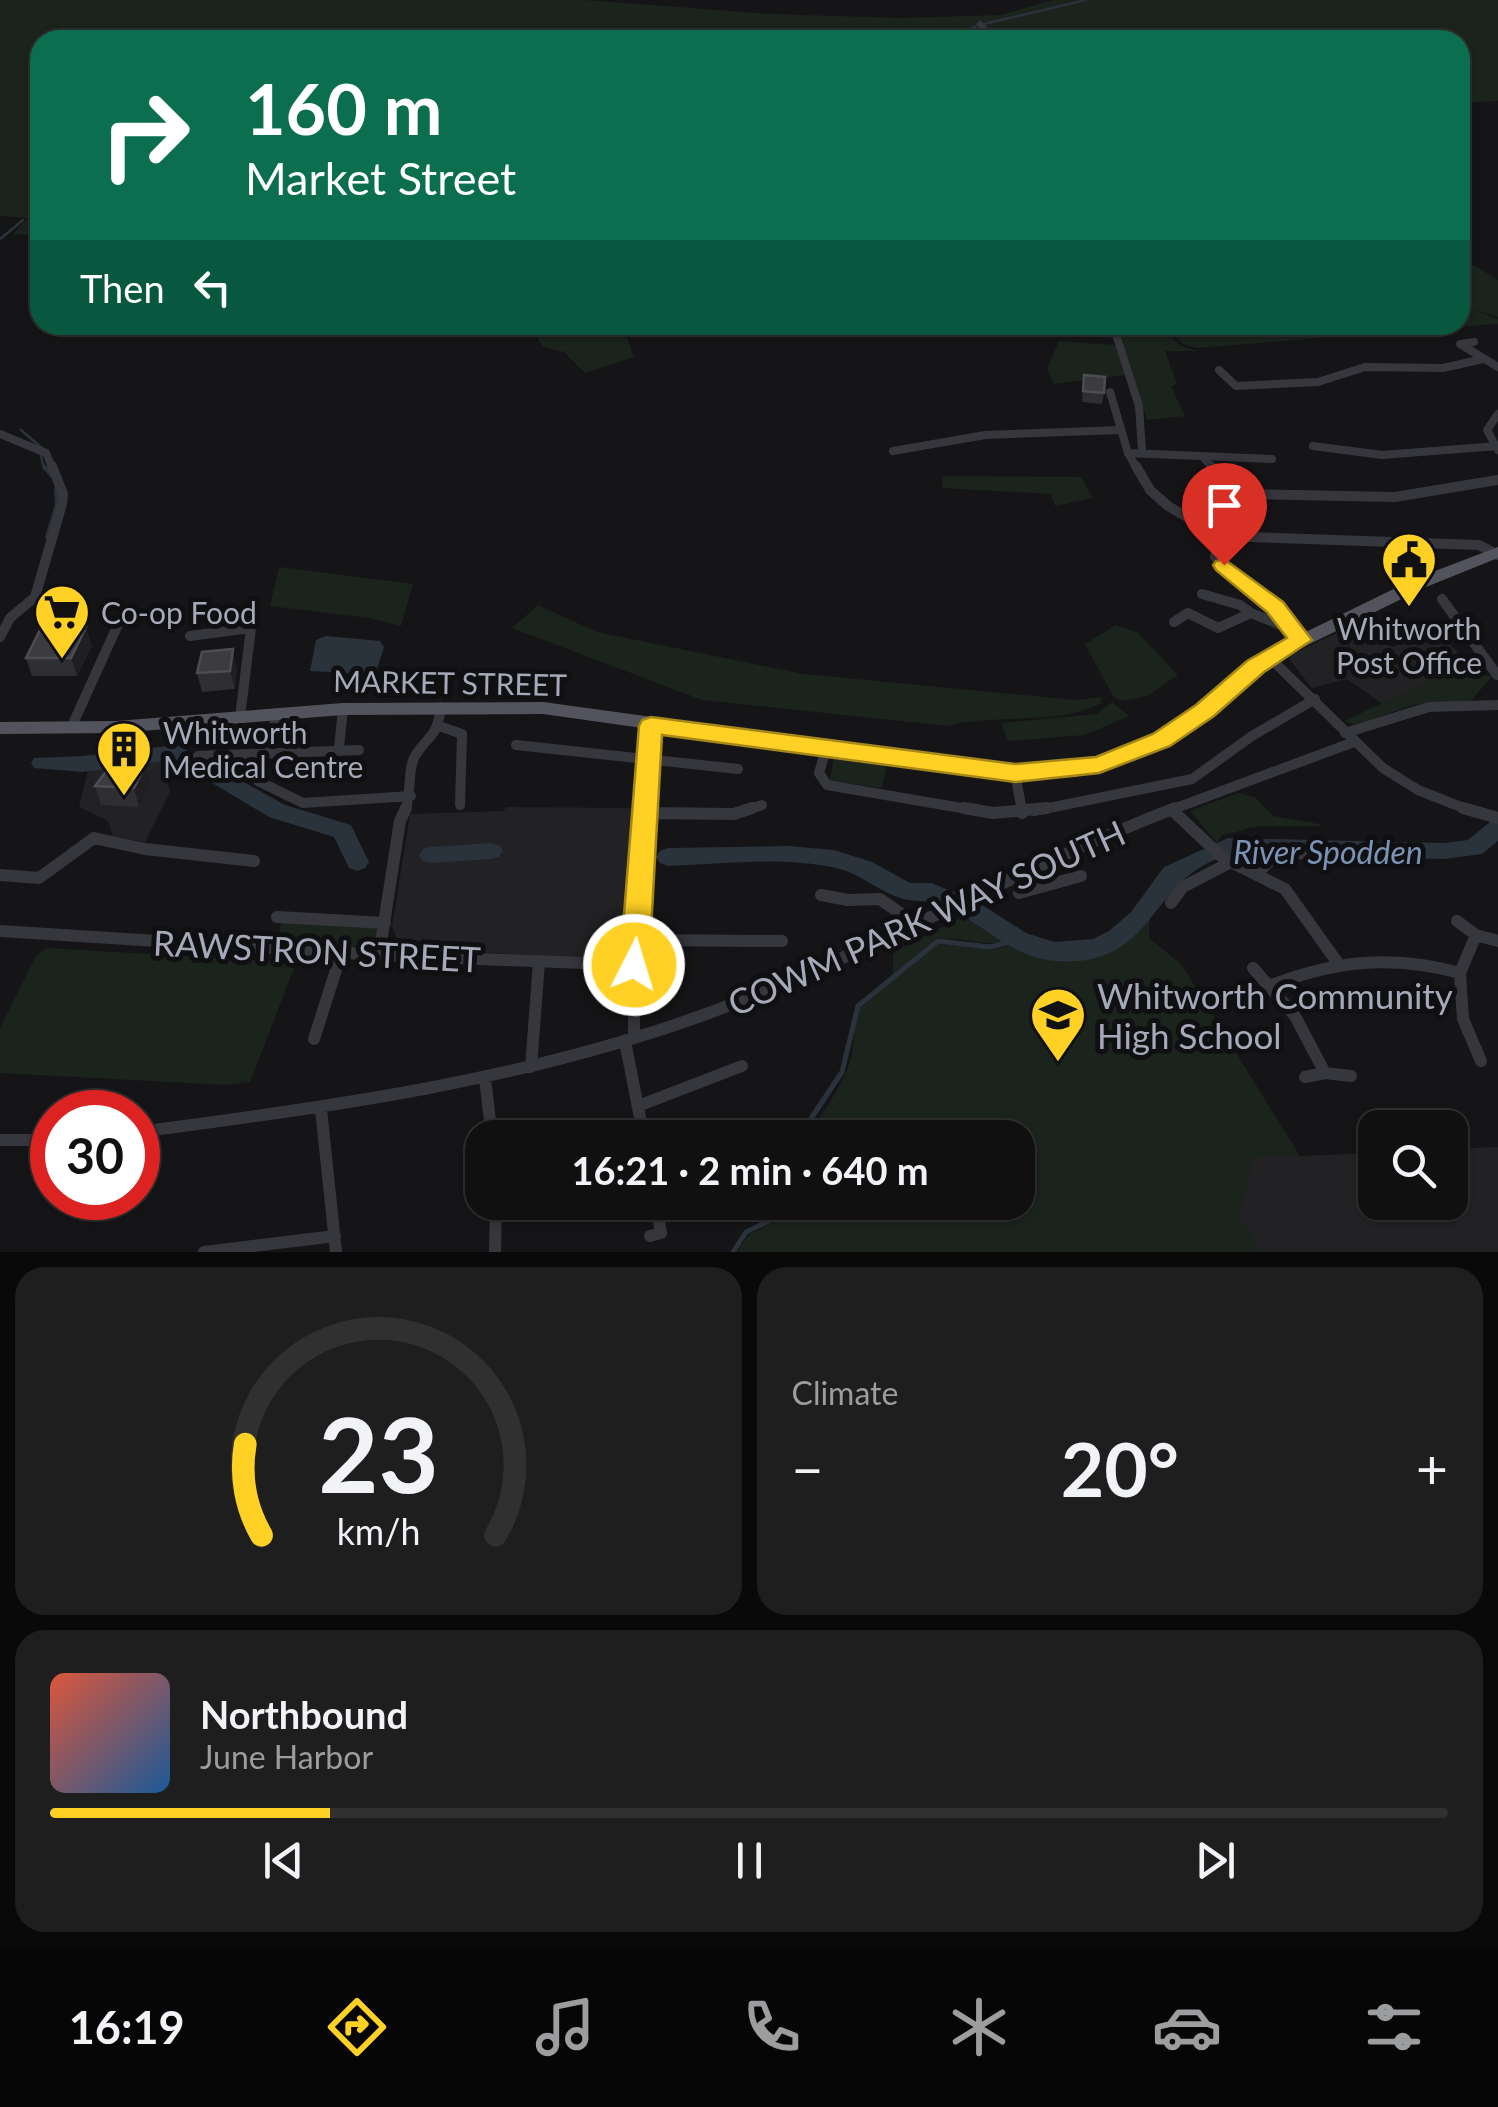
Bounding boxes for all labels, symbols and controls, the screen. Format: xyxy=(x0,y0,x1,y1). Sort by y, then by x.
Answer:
text: 160 m xyxy=(245,66,442,150)
icon: right xyxy=(80,70,210,200)
text: Market Street xyxy=(245,151,516,205)
icon: left xyxy=(185,260,240,315)
text: Then xyxy=(80,265,165,311)
pin xyxy=(1182,463,1267,566)
icon: arrive xyxy=(1197,478,1252,533)
public building icon: Whitworth Post Office xyxy=(1379,530,1439,609)
supermarket icon: Co-op Food xyxy=(32,582,92,661)
place label: Co-op Food xyxy=(101,594,257,630)
place label: Whitworth Post Office xyxy=(1336,610,1482,680)
street label: MARKET STREET xyxy=(333,662,567,702)
place label: Whitworth Medical Centre xyxy=(163,714,363,784)
building icon: Whitworth Medical Centre xyxy=(94,719,154,798)
street label: COWM PARK WAY SOUTH xyxy=(721,810,1131,1024)
water label: River Spodden xyxy=(1233,832,1423,871)
position arrow xyxy=(582,913,686,1017)
street label: RAWSTRON STREET xyxy=(152,920,482,980)
place label: Whitworth Community High School xyxy=(1097,974,1453,1056)
school or university icon: Whitworth Community High School xyxy=(1028,985,1088,1064)
speed limit sign: 30 xyxy=(30,1090,160,1220)
map controls xyxy=(1358,1110,1468,1220)
button: search xyxy=(1358,1110,1468,1220)
text: 16:21 · 2 min · 640 m xyxy=(571,1147,929,1193)
text: Climate xyxy=(792,1373,898,1412)
text: 23 xyxy=(318,1390,439,1515)
text: 20° xyxy=(1061,1423,1179,1513)
text: − xyxy=(792,1435,823,1501)
text: + xyxy=(1416,1435,1448,1501)
text: km/h xyxy=(336,1510,420,1553)
text: Northbound xyxy=(200,1691,408,1737)
text: June Harbor xyxy=(200,1737,373,1776)
icon: previous xyxy=(256,1833,311,1888)
icon: pause xyxy=(722,1833,777,1888)
icon: next xyxy=(1188,1833,1243,1888)
icon: directions xyxy=(322,1992,392,2062)
icon: music xyxy=(530,1992,600,2062)
icon: phone xyxy=(737,1992,807,2062)
icon: climate xyxy=(944,1992,1014,2062)
icon: car xyxy=(1152,1992,1222,2062)
icon: filters xyxy=(1359,1992,1429,2062)
text: 16:19 xyxy=(69,2000,185,2054)

